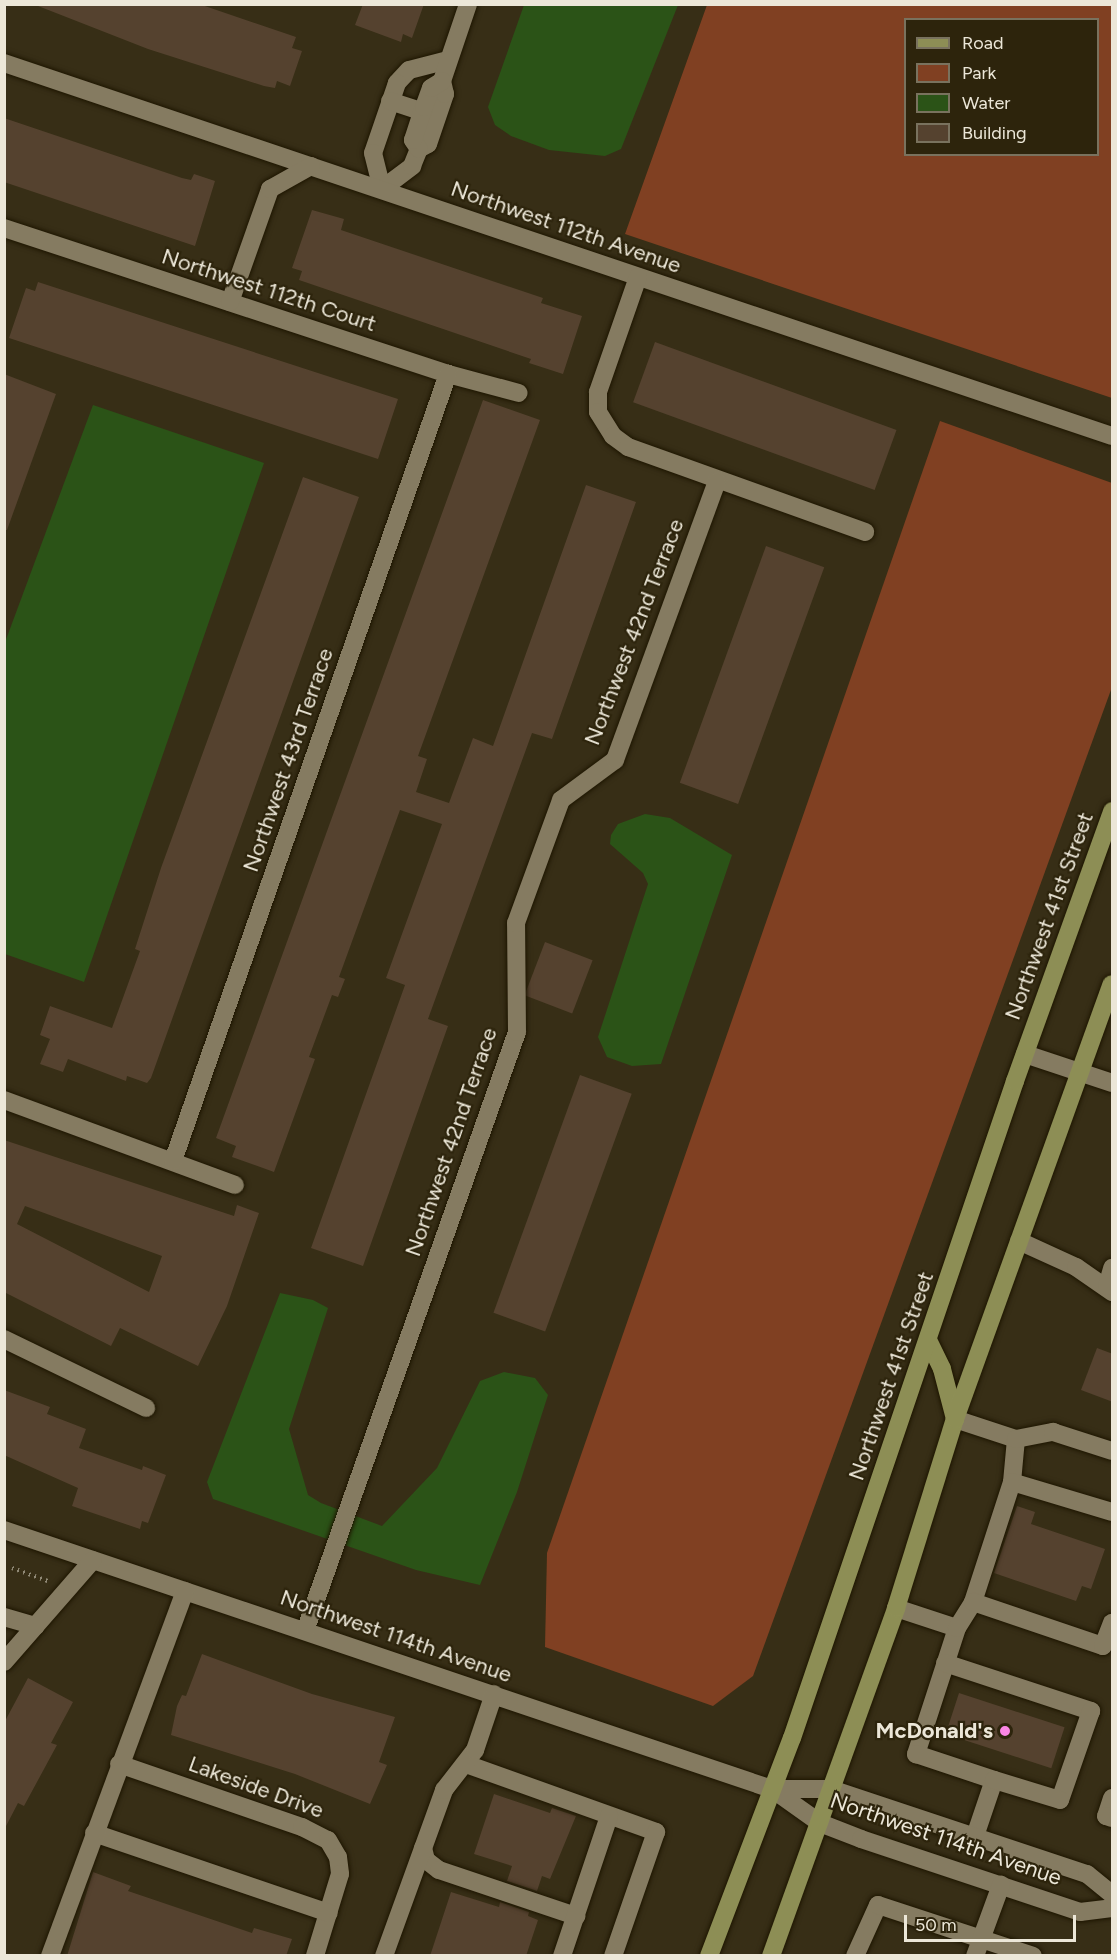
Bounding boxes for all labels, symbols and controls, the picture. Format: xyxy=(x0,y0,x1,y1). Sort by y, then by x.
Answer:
legend xyxy=(904,18,1099,156)
text: Road xyxy=(962,32,1003,54)
text: Park xyxy=(962,62,996,84)
text: Water xyxy=(962,92,1010,114)
text: Building xyxy=(962,122,1027,144)
street label: Northwest 112th Avenue xyxy=(448,175,684,279)
street label: Northwest 112th Court xyxy=(158,243,380,337)
street label: Northwest 42nd Terrace xyxy=(579,515,689,749)
street label: Northwest 43rd Terrace xyxy=(237,645,339,875)
street label: Northwest 41st Street xyxy=(999,809,1099,1023)
street label: Northwest 42nd Terrace xyxy=(399,1024,503,1260)
street label: Northwest 41st Street xyxy=(843,1268,939,1484)
street label: Northwest 114th Avenue xyxy=(277,1584,515,1688)
place label: McDonald's xyxy=(876,1718,993,1744)
marker: McDonald's xyxy=(998,1724,1012,1738)
street label: Lakeside Drive xyxy=(185,1750,327,1824)
street label: Northwest 114th Avenue xyxy=(827,1787,1065,1891)
scale bar xyxy=(907,1903,1080,1941)
text: 50 m xyxy=(915,1914,957,1936)

